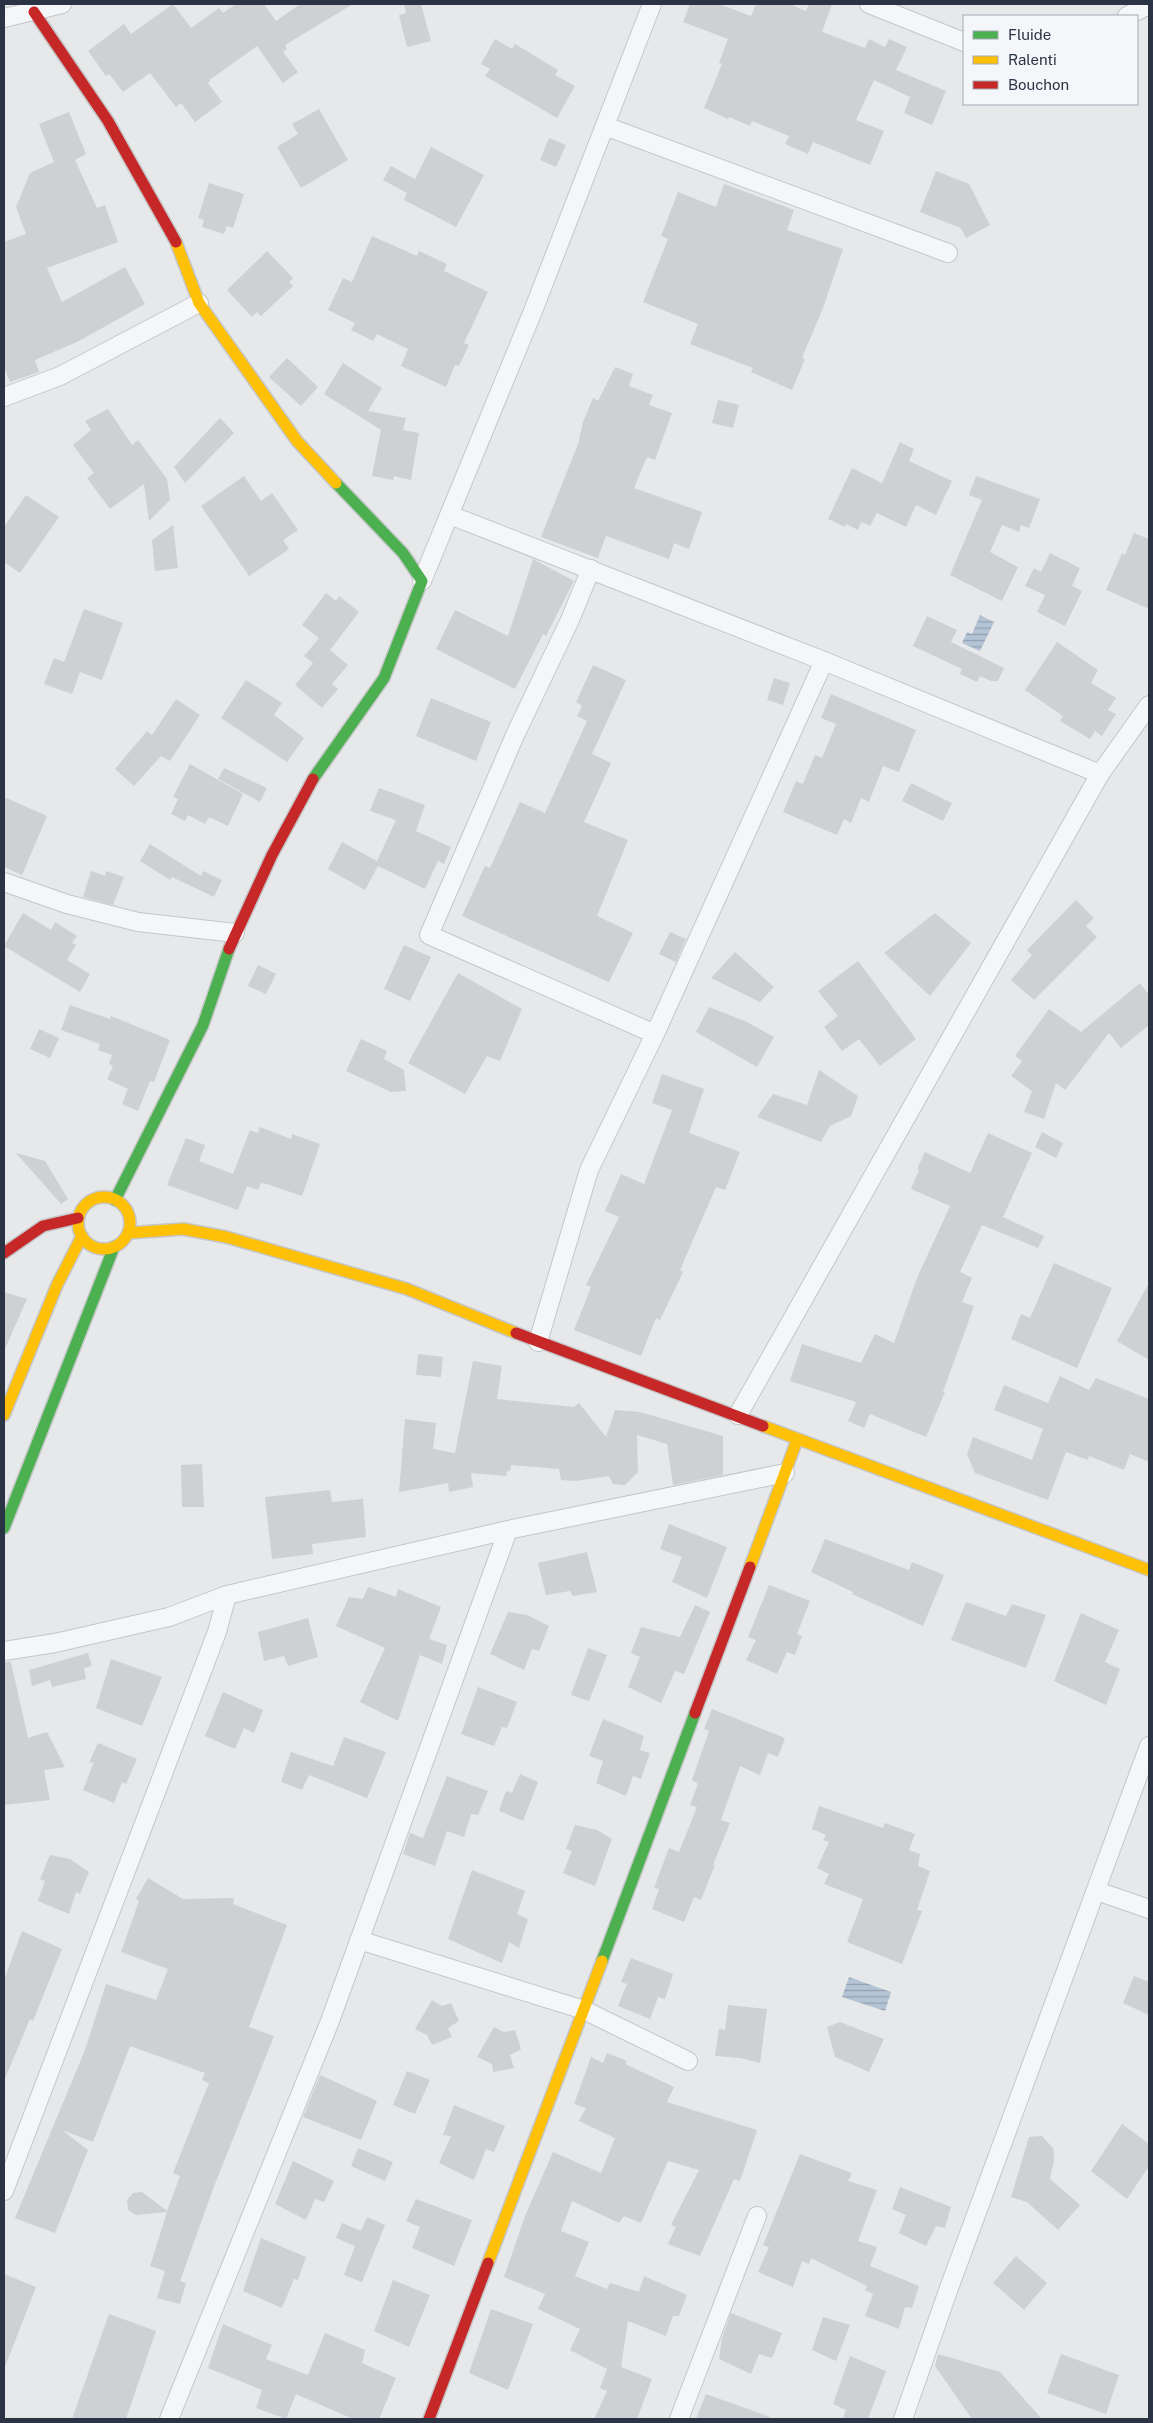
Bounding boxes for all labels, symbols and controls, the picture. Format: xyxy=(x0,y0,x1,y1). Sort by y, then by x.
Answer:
legend xyxy=(963,15,1138,105)
text: Fluide xyxy=(1008,26,1051,43)
text: Ralenti xyxy=(1008,51,1057,68)
text: Bouchon xyxy=(1008,76,1069,93)

